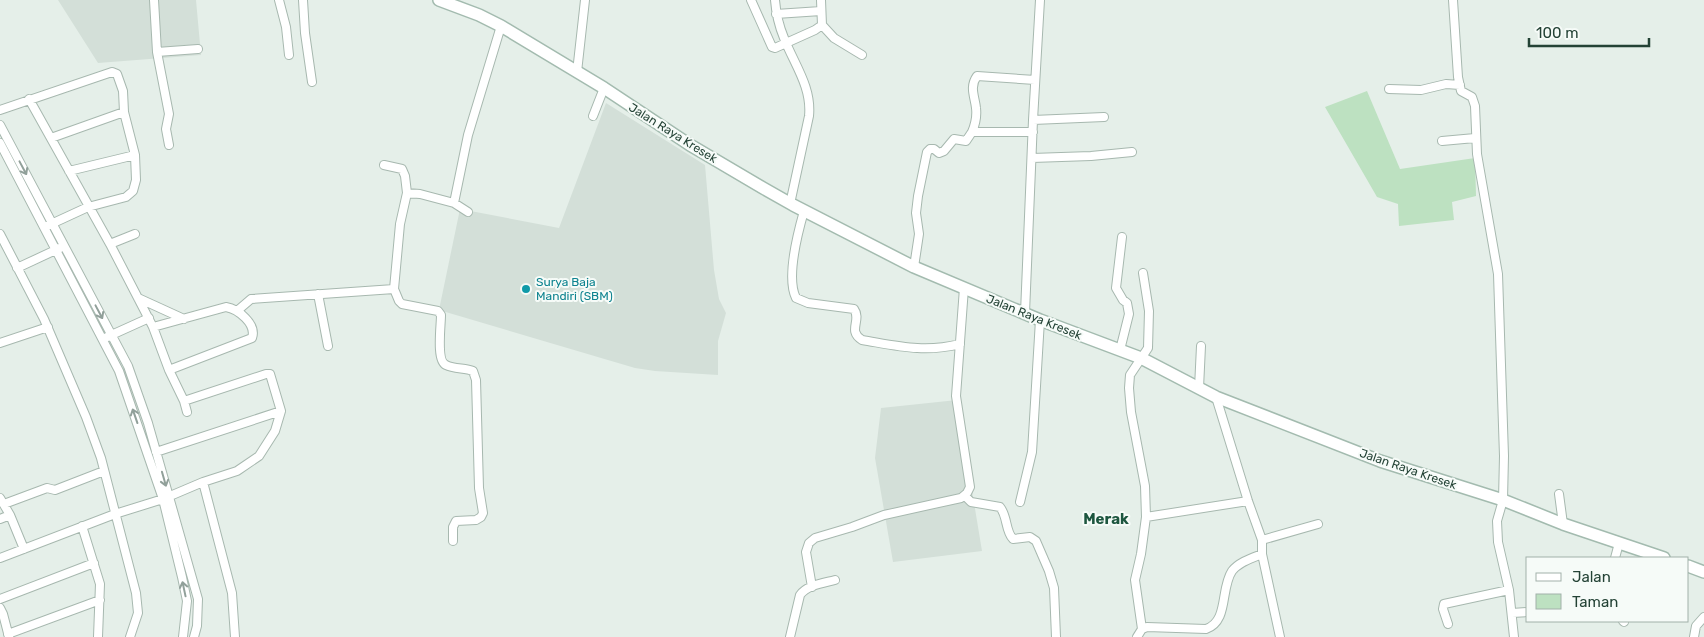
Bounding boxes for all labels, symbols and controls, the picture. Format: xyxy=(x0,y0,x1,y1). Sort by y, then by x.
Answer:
scale bar xyxy=(1529,15,1649,47)
text: 100 m xyxy=(1536,24,1578,42)
street label: Jalan Raya Kresek xyxy=(626,100,720,166)
one-way arrow xyxy=(19,160,28,175)
place label: Surya Baja Mandiri (SBM) xyxy=(536,275,613,303)
marker: Surya Baja Mandiri (SBM) xyxy=(520,283,532,295)
street label: Jalan Raya Kresek xyxy=(984,291,1084,343)
one-way arrow xyxy=(94,304,104,319)
one-way arrow xyxy=(129,408,139,424)
street label: Jalan Raya Kresek xyxy=(1358,446,1459,492)
one-way arrow xyxy=(159,470,169,486)
district label: Merak xyxy=(1083,510,1129,528)
legend xyxy=(1526,557,1689,622)
text: Jalan xyxy=(1572,568,1611,586)
one-way arrow xyxy=(179,581,189,597)
text: Taman xyxy=(1572,593,1618,611)

